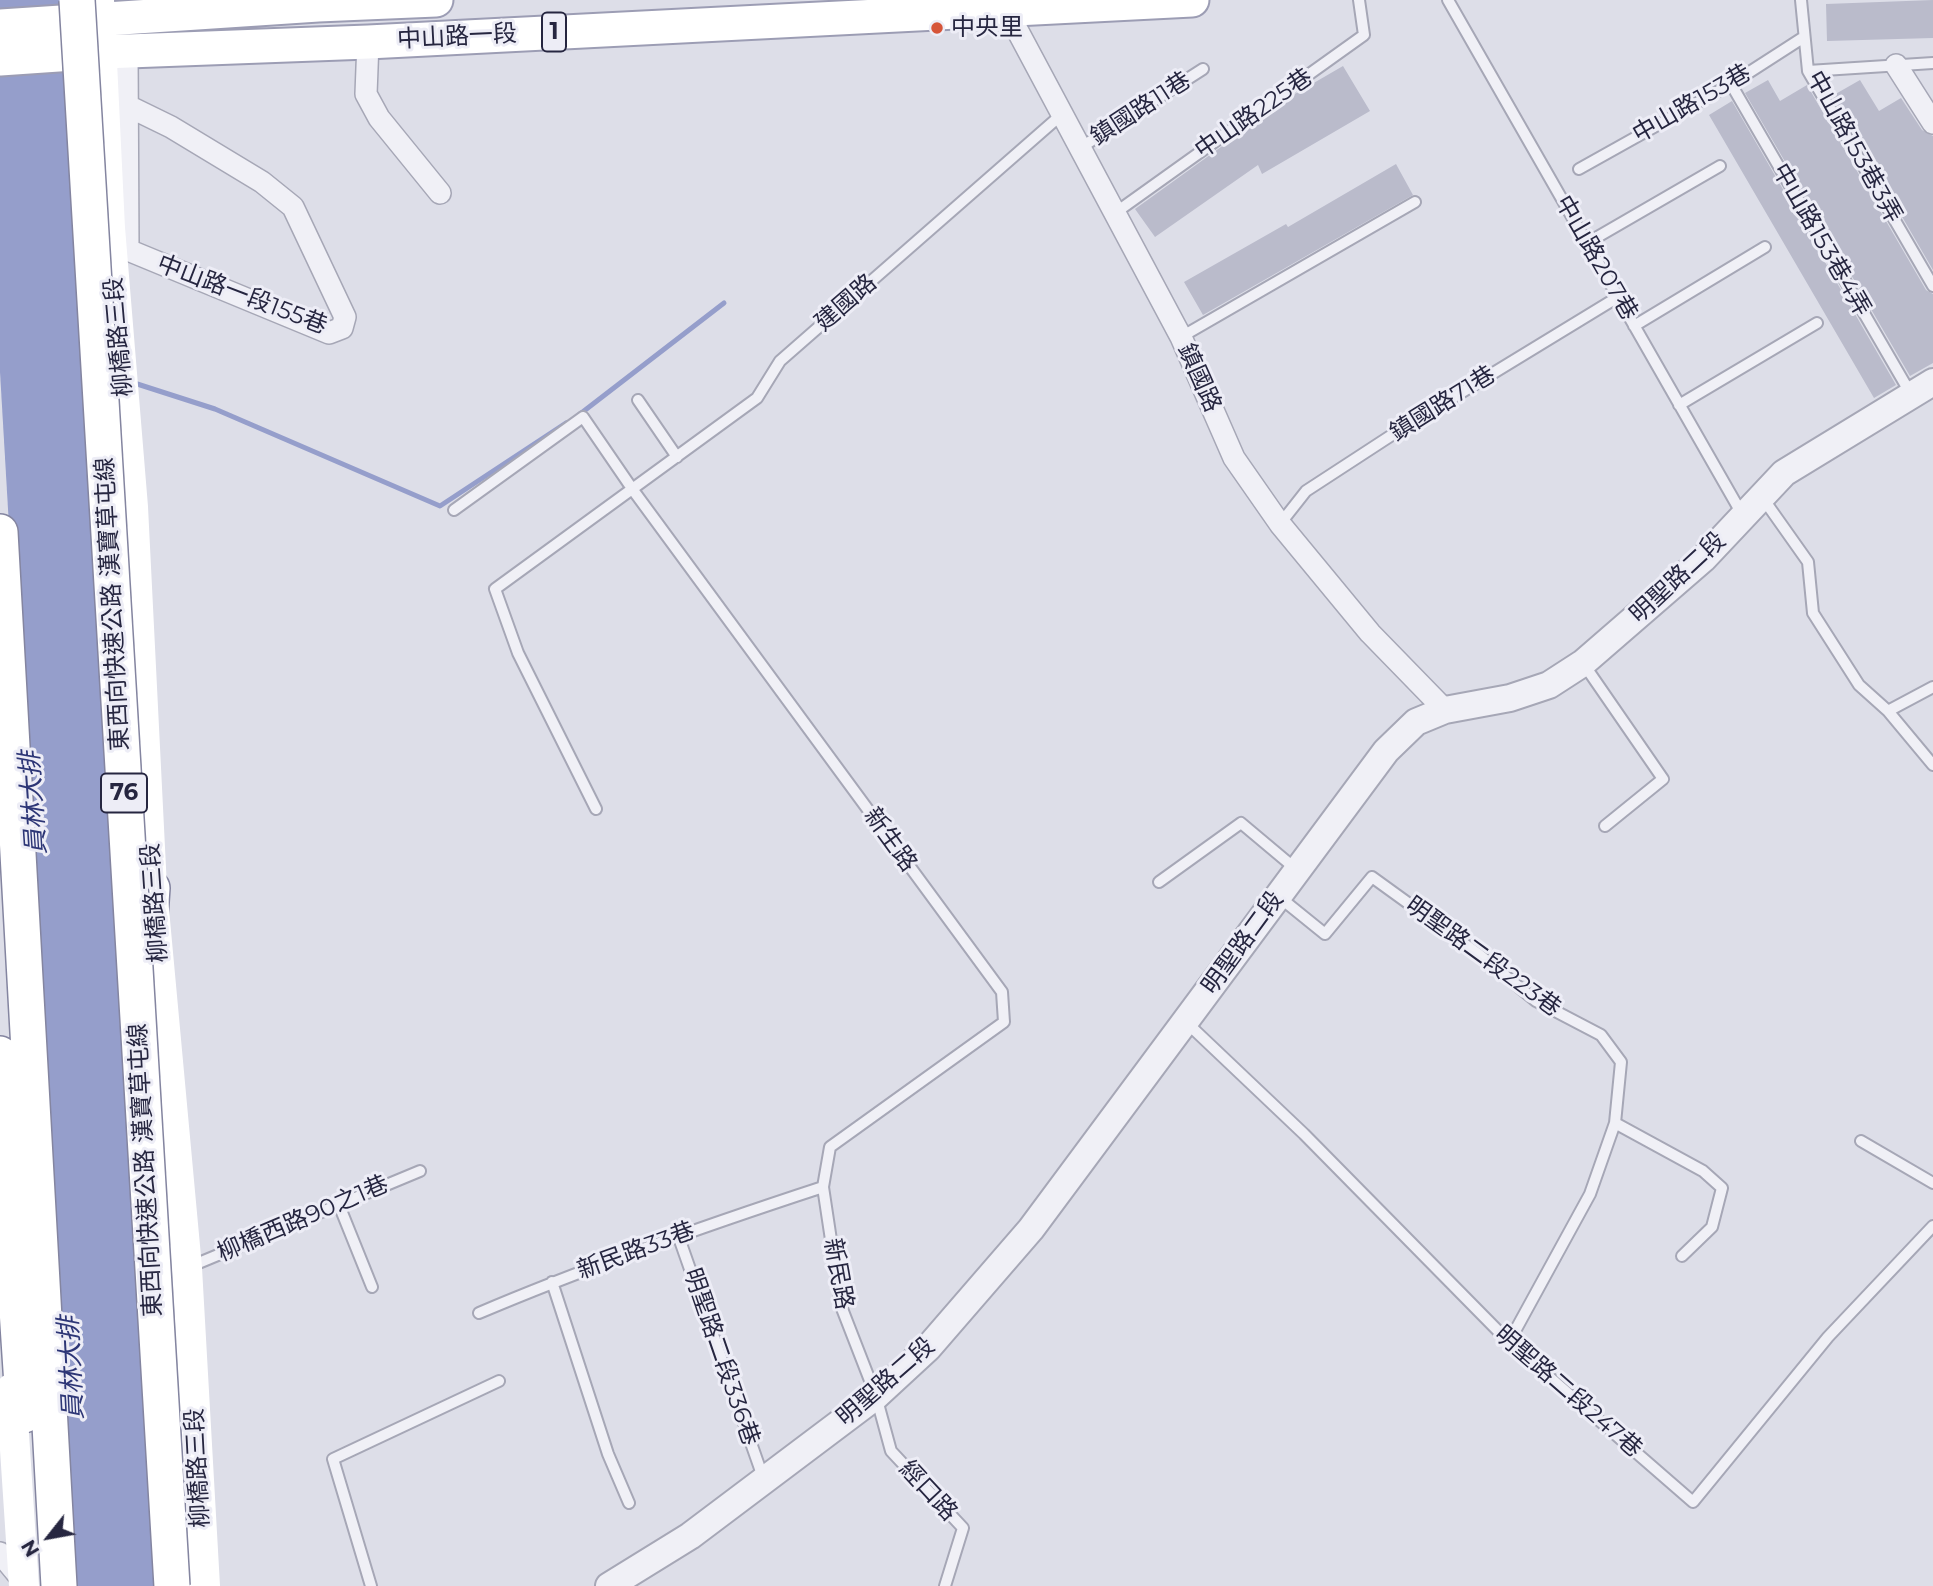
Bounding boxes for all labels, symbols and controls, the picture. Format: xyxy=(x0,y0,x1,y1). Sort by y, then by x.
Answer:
road number: 1 xyxy=(542,12,566,52)
place label: 中央里 xyxy=(951,14,1023,42)
street label: 中山路一段 xyxy=(396,19,518,55)
marker: 中央里 xyxy=(929,20,945,36)
street label: 中山路153巷 xyxy=(1628,59,1756,149)
street label: 中山路225巷 xyxy=(1190,63,1318,165)
street label: 鎮國路11巷 xyxy=(1086,66,1196,152)
street label: 中山路153巷3弄 xyxy=(1800,66,1908,228)
street label: 中山路153巷4弄 xyxy=(1766,159,1876,321)
street label: 中山路207巷 xyxy=(1549,190,1643,326)
street label: 中山路一段155巷 xyxy=(153,249,331,341)
street label: 建國路 xyxy=(809,269,883,337)
street label: 柳橋路三段 xyxy=(99,276,139,398)
street label: 鎮國路 xyxy=(1171,339,1227,417)
street label: 鎮國路71巷 xyxy=(1385,360,1501,448)
street label: 東西向快速公路 漢寶草屯線 xyxy=(91,456,135,752)
street label: 明聖路二段 xyxy=(1624,527,1732,629)
water label: 員林大排 xyxy=(15,750,53,856)
road number: 76 xyxy=(101,774,147,813)
street label: 新生路 xyxy=(857,802,923,878)
street label: 柳橋路三段 xyxy=(136,842,174,964)
street label: 明聖路二段 xyxy=(1196,886,1290,1000)
street label: 明聖路二段223巷 xyxy=(1400,891,1566,1023)
street label: 東西向快速公路 漢寶草屯線 xyxy=(124,1022,168,1318)
street label: 柳橋西路90之1巷 xyxy=(213,1170,393,1268)
street label: 新民路33巷 xyxy=(573,1216,699,1286)
street label: 新民路 xyxy=(818,1236,858,1312)
street label: 明聖路二段336巷 xyxy=(677,1265,765,1449)
water label: 員林大排 xyxy=(54,1315,90,1421)
street label: 明聖路二段247巷 xyxy=(1488,1320,1648,1464)
street label: 明聖路二段 xyxy=(831,1332,941,1432)
street label: 柳橋路三段 xyxy=(180,1407,216,1529)
street label: 經口路 xyxy=(893,1455,963,1527)
north arrow xyxy=(14,1502,84,1572)
text: N xyxy=(17,1536,44,1561)

